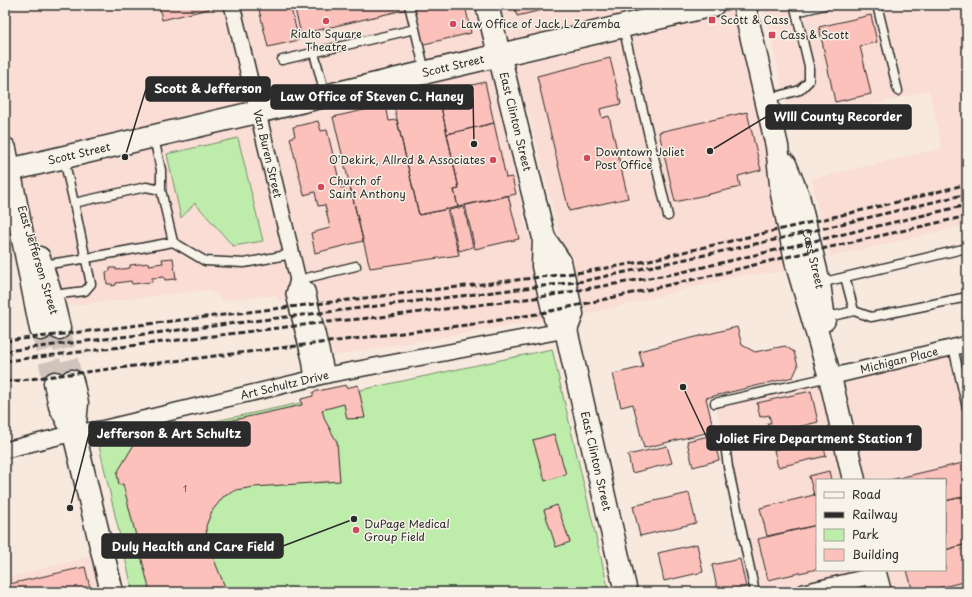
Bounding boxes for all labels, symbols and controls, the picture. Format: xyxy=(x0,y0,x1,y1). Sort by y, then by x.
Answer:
place label: Scott & Cass xyxy=(720,11,789,28)
place label: Law Office of Jack L Zaremba xyxy=(461,15,620,32)
marker: Scott & Cass xyxy=(707,15,717,25)
marker: Rialto Square Theatre xyxy=(321,16,331,26)
marker: Law Office of Jack L Zaremba xyxy=(448,19,458,29)
place label: Rialto Square Theatre xyxy=(290,25,362,55)
place label: Cass & Scott xyxy=(780,26,849,43)
marker: Cass & Scott xyxy=(767,30,777,40)
street label: Scott Street xyxy=(420,50,486,81)
street label: East Clinton Street xyxy=(496,70,536,173)
callout: Scott & Jefferson xyxy=(146,77,270,101)
text: Scott & Jefferson xyxy=(154,79,262,97)
callout: Law Office of Steven C. Haney xyxy=(271,85,473,109)
text: Law Office of Steven C. Haney xyxy=(280,87,464,105)
callout: WIll County Recorder xyxy=(766,105,911,129)
text: WIll County Recorder xyxy=(774,107,903,125)
street label: Van Buren Street xyxy=(249,108,287,200)
street label: Scott Street xyxy=(46,138,112,169)
place label: Downtown Joliet Post Office xyxy=(595,143,685,173)
place label: O'Dekirk, Allred & Associates xyxy=(329,151,485,168)
marker: Downtown Joliet Post Office xyxy=(582,153,592,163)
marker: O'Dekirk, Allred & Associates xyxy=(488,155,498,165)
place label: Church of Saint Anthony xyxy=(329,172,406,202)
marker: Church of Saint Anthony xyxy=(316,182,326,192)
street label: East Jefferson Street xyxy=(14,203,63,317)
street label: Cass Street xyxy=(798,227,829,290)
street label: Michigan Place xyxy=(858,342,940,377)
street label: Art Schultz Drive xyxy=(238,366,330,403)
street label: East Clinton Street xyxy=(577,410,616,513)
callout: Jefferson & Art Schultz xyxy=(89,422,250,446)
text: Jefferson & Art Schultz xyxy=(97,424,241,442)
callout: Joliet Fire Department Station 1 xyxy=(707,426,921,450)
text: Joliet Fire Department Station 1 xyxy=(716,429,912,447)
legend xyxy=(816,479,946,571)
house number: 1 xyxy=(183,481,187,495)
text: Road xyxy=(852,485,881,503)
text: Railway xyxy=(852,505,898,523)
place label: DuPage Medical Group Field xyxy=(364,515,450,545)
marker: DuPage Medical Group Field xyxy=(351,525,361,535)
text: Park xyxy=(852,525,879,543)
callout: Duly Health and Care Field xyxy=(102,534,283,558)
text: Duly Health and Care Field xyxy=(112,537,275,555)
text: Building xyxy=(852,545,899,563)

